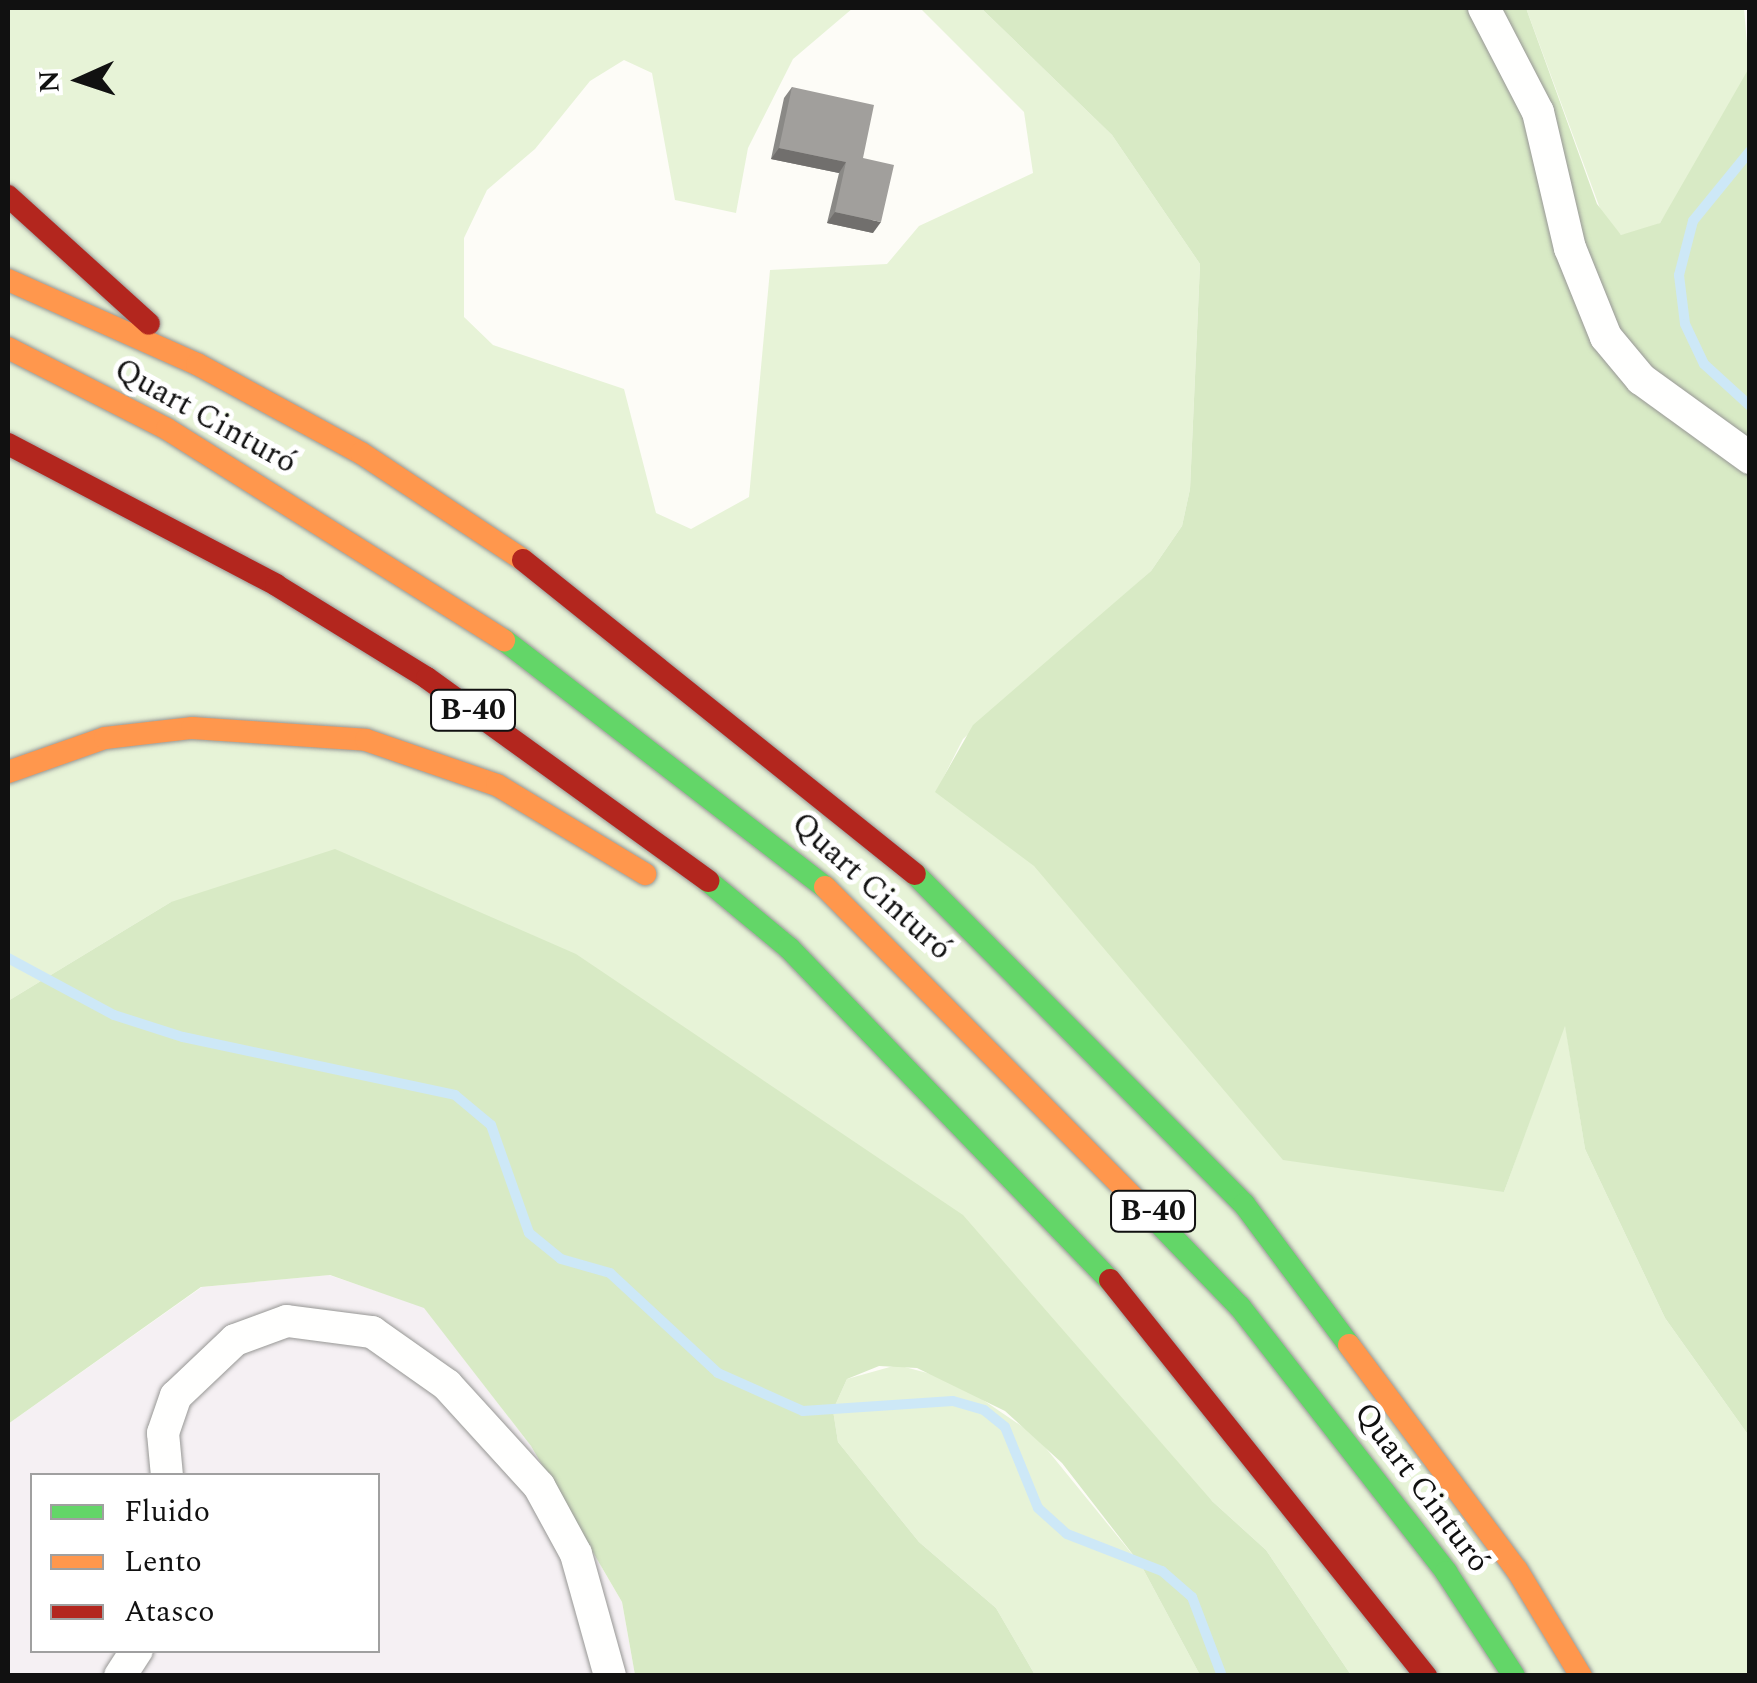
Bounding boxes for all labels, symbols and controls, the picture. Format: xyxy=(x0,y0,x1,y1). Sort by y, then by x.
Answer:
north arrow xyxy=(30,30,130,130)
text: N xyxy=(27,69,72,94)
street label: Quart Cinturó xyxy=(107,351,303,483)
road number: B-40 xyxy=(428,685,518,735)
street label: Quart Cinturó xyxy=(783,805,959,969)
road number: B-40 xyxy=(1108,1186,1198,1236)
street label: Quart Cinturó xyxy=(1345,1396,1497,1580)
legend xyxy=(30,1473,380,1653)
text: Fluido xyxy=(124,1489,210,1535)
text: Lento xyxy=(124,1539,202,1585)
text: Atasco xyxy=(124,1589,214,1635)

